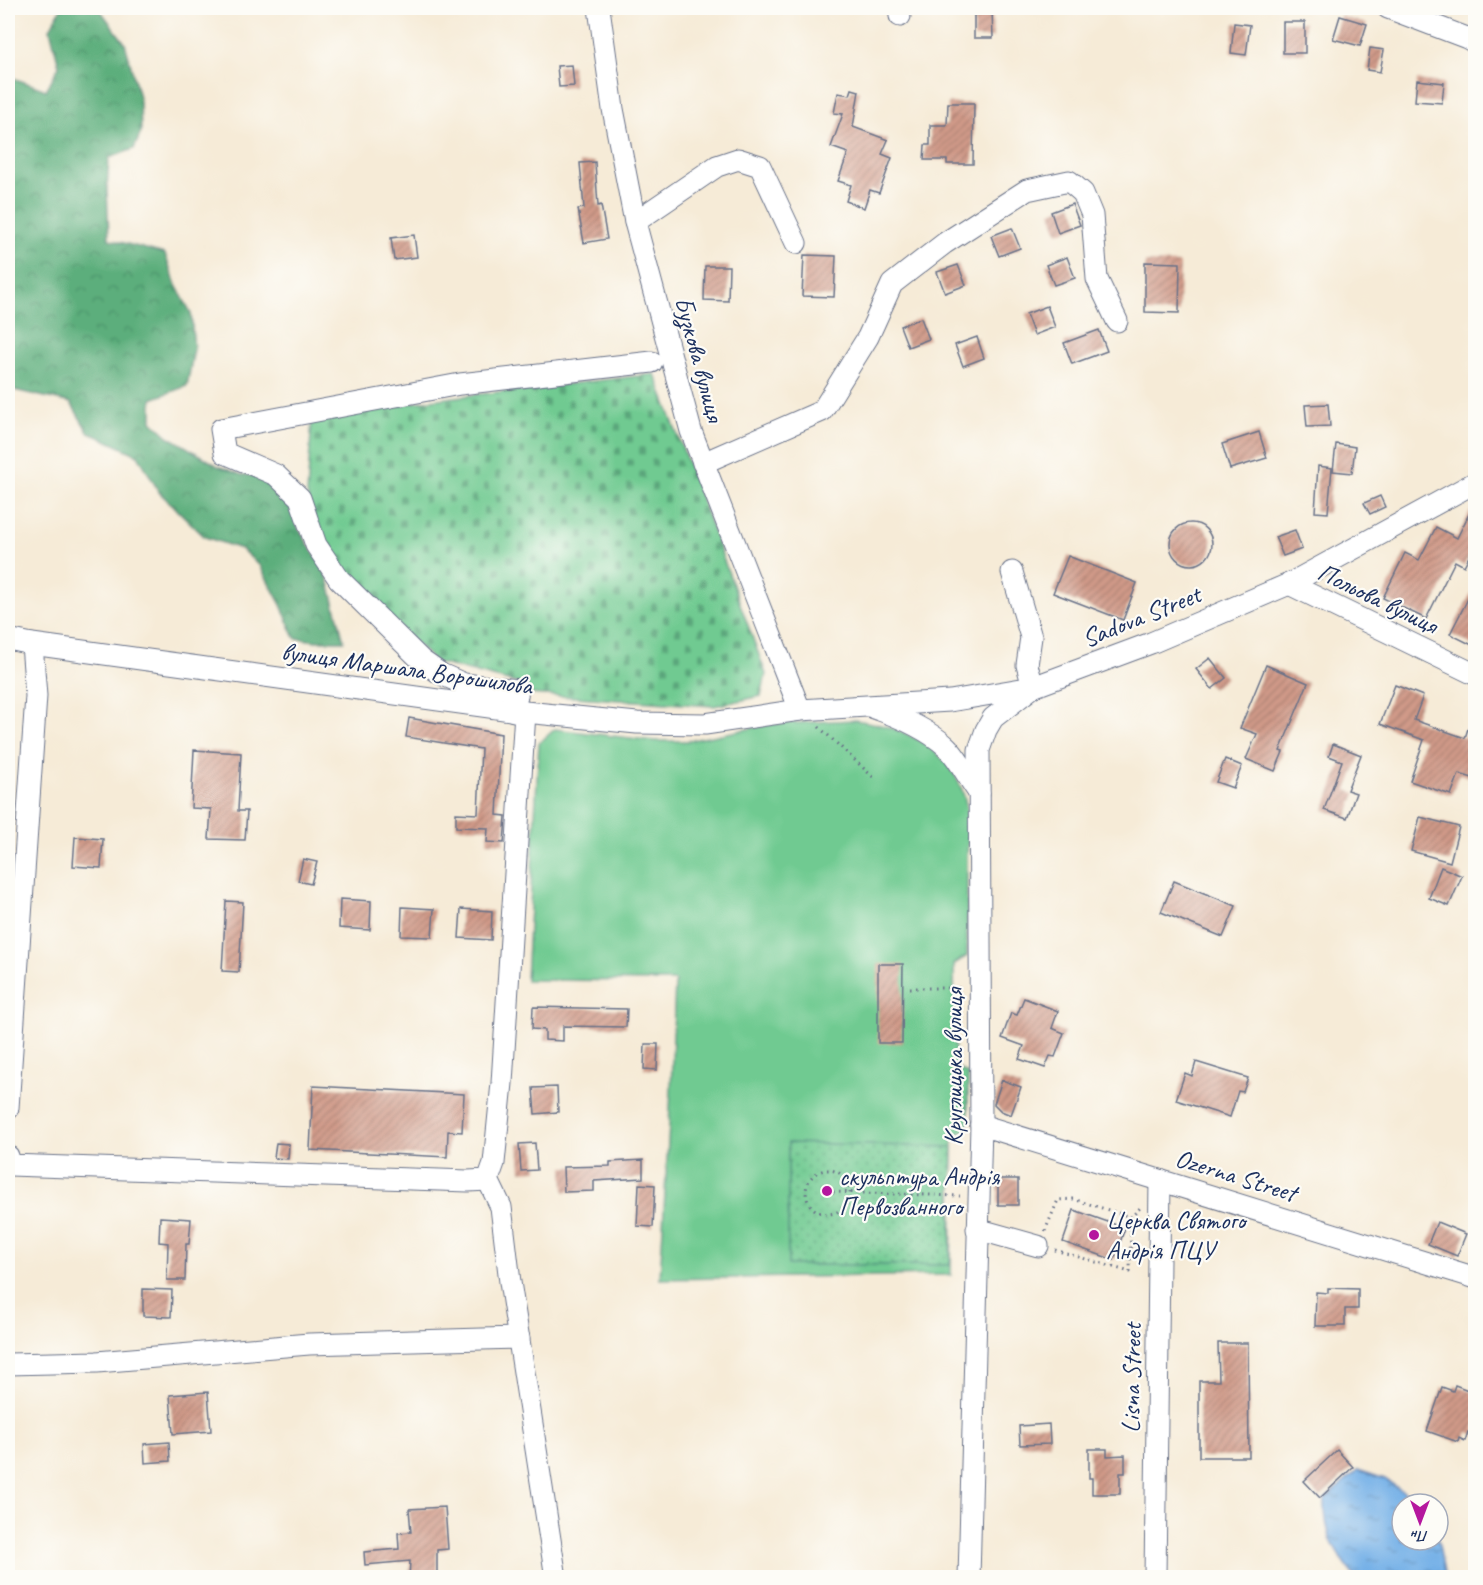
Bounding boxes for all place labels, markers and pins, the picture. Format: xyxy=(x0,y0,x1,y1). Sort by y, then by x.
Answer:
place label: скульптура Андрія Первозванного xyxy=(839,1160,1001,1223)
marker: скульптура Андрія Первозванного xyxy=(820,1184,834,1198)
place label: Церква Святого Андрія ПЦУ xyxy=(1106,1204,1248,1267)
marker: Церква Святого Андрія ПЦУ xyxy=(1087,1228,1101,1242)

